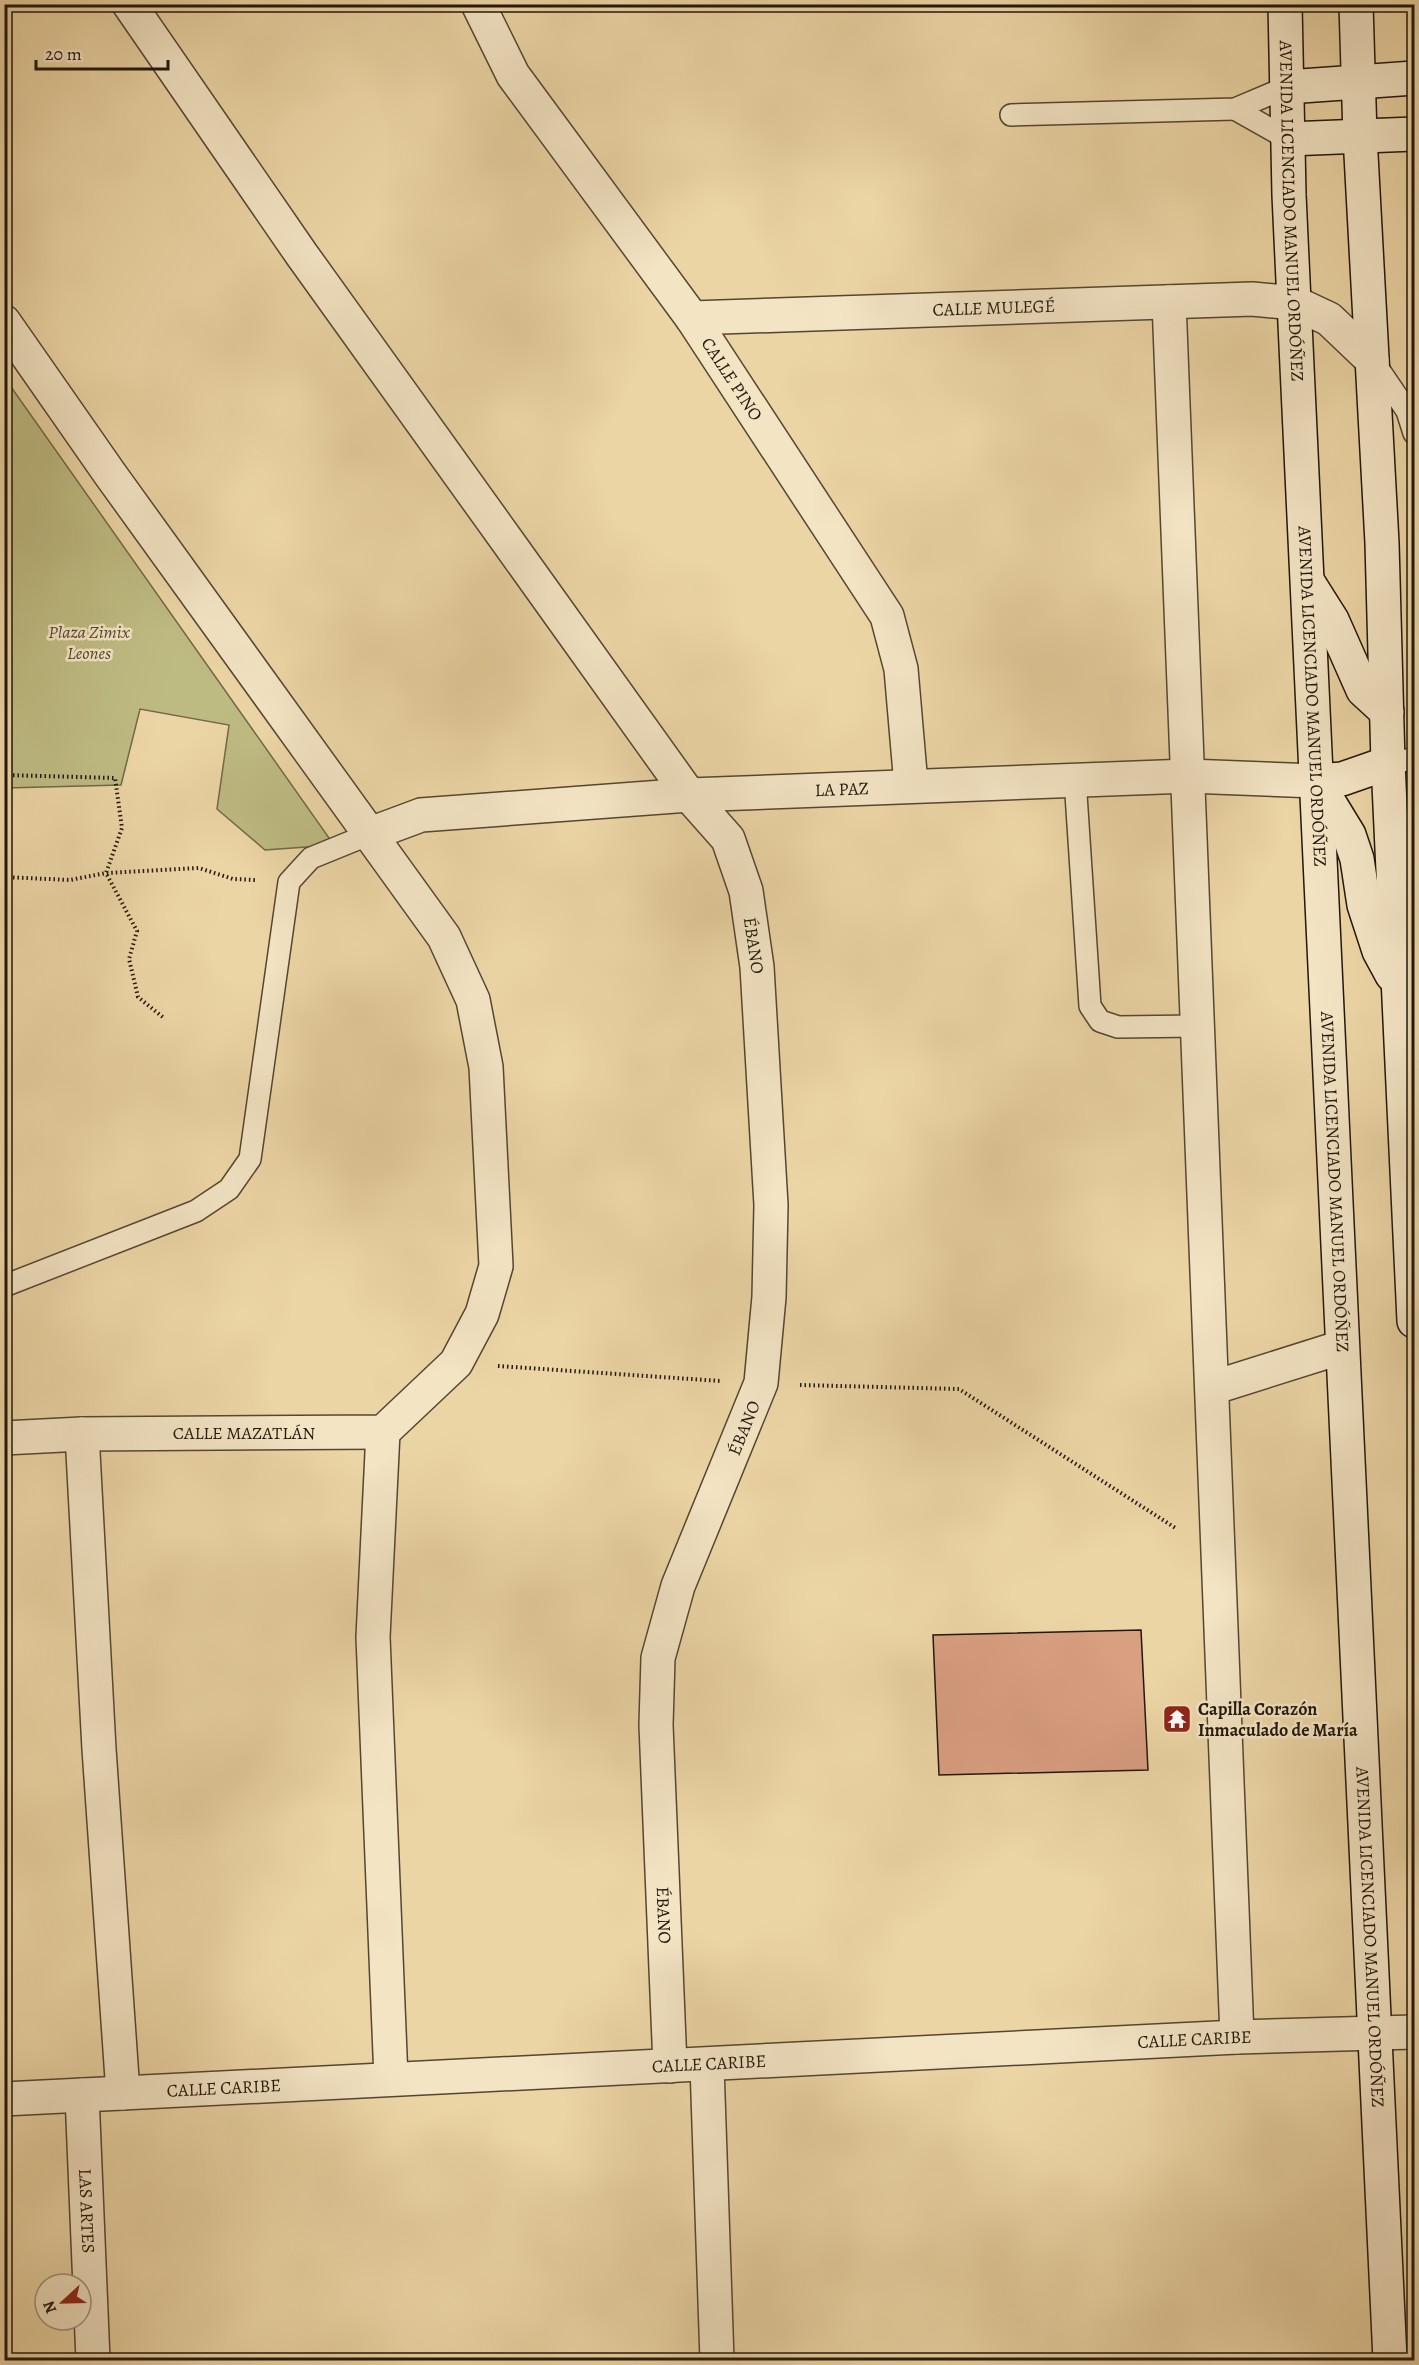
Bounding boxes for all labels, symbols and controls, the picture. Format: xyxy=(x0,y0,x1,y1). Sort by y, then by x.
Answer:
scale bar xyxy=(36,33,168,71)
street label: AVENIDA LICENCIADO MANUEL ORDÓÑEZ xyxy=(1274,39,1310,382)
text: 20 m xyxy=(45,42,82,66)
street label: CALLE MULEGÉ xyxy=(932,294,1056,322)
street label: CALLE PINO xyxy=(696,333,768,426)
street label: AVENIDA LICENCIADO MANUEL ORDÓÑEZ xyxy=(1292,524,1332,867)
park label: Plaza Zimix Leones xyxy=(48,620,131,665)
street label: LA PAZ xyxy=(814,776,869,802)
street label: ÉBANO xyxy=(738,915,769,975)
street label: AVENIDA LICENCIADO MANUEL ORDÓÑEZ xyxy=(1315,1010,1355,1353)
street label: ÉBANO xyxy=(722,1397,766,1459)
street label: CALLE MAZATLÁN xyxy=(173,1421,315,1445)
place label: Capilla Corazón Inmaculado de María xyxy=(1198,1697,1358,1742)
temple icon: Capilla Corazón Inmaculado de María xyxy=(1161,1703,1193,1735)
street label: AVENIDA LICENCIADO MANUEL ORDÓÑEZ xyxy=(1350,1765,1390,2108)
street label: ÉBANO xyxy=(651,1886,677,1944)
street label: CALLE CARIBE xyxy=(1137,2025,1252,2054)
street label: CALLE CARIBE xyxy=(651,2049,767,2078)
street label: CALLE CARIBE xyxy=(166,2073,281,2103)
street label: LAS ARTES xyxy=(73,2168,101,2254)
north arrow xyxy=(33,2272,93,2332)
text: N xyxy=(38,2297,62,2317)

